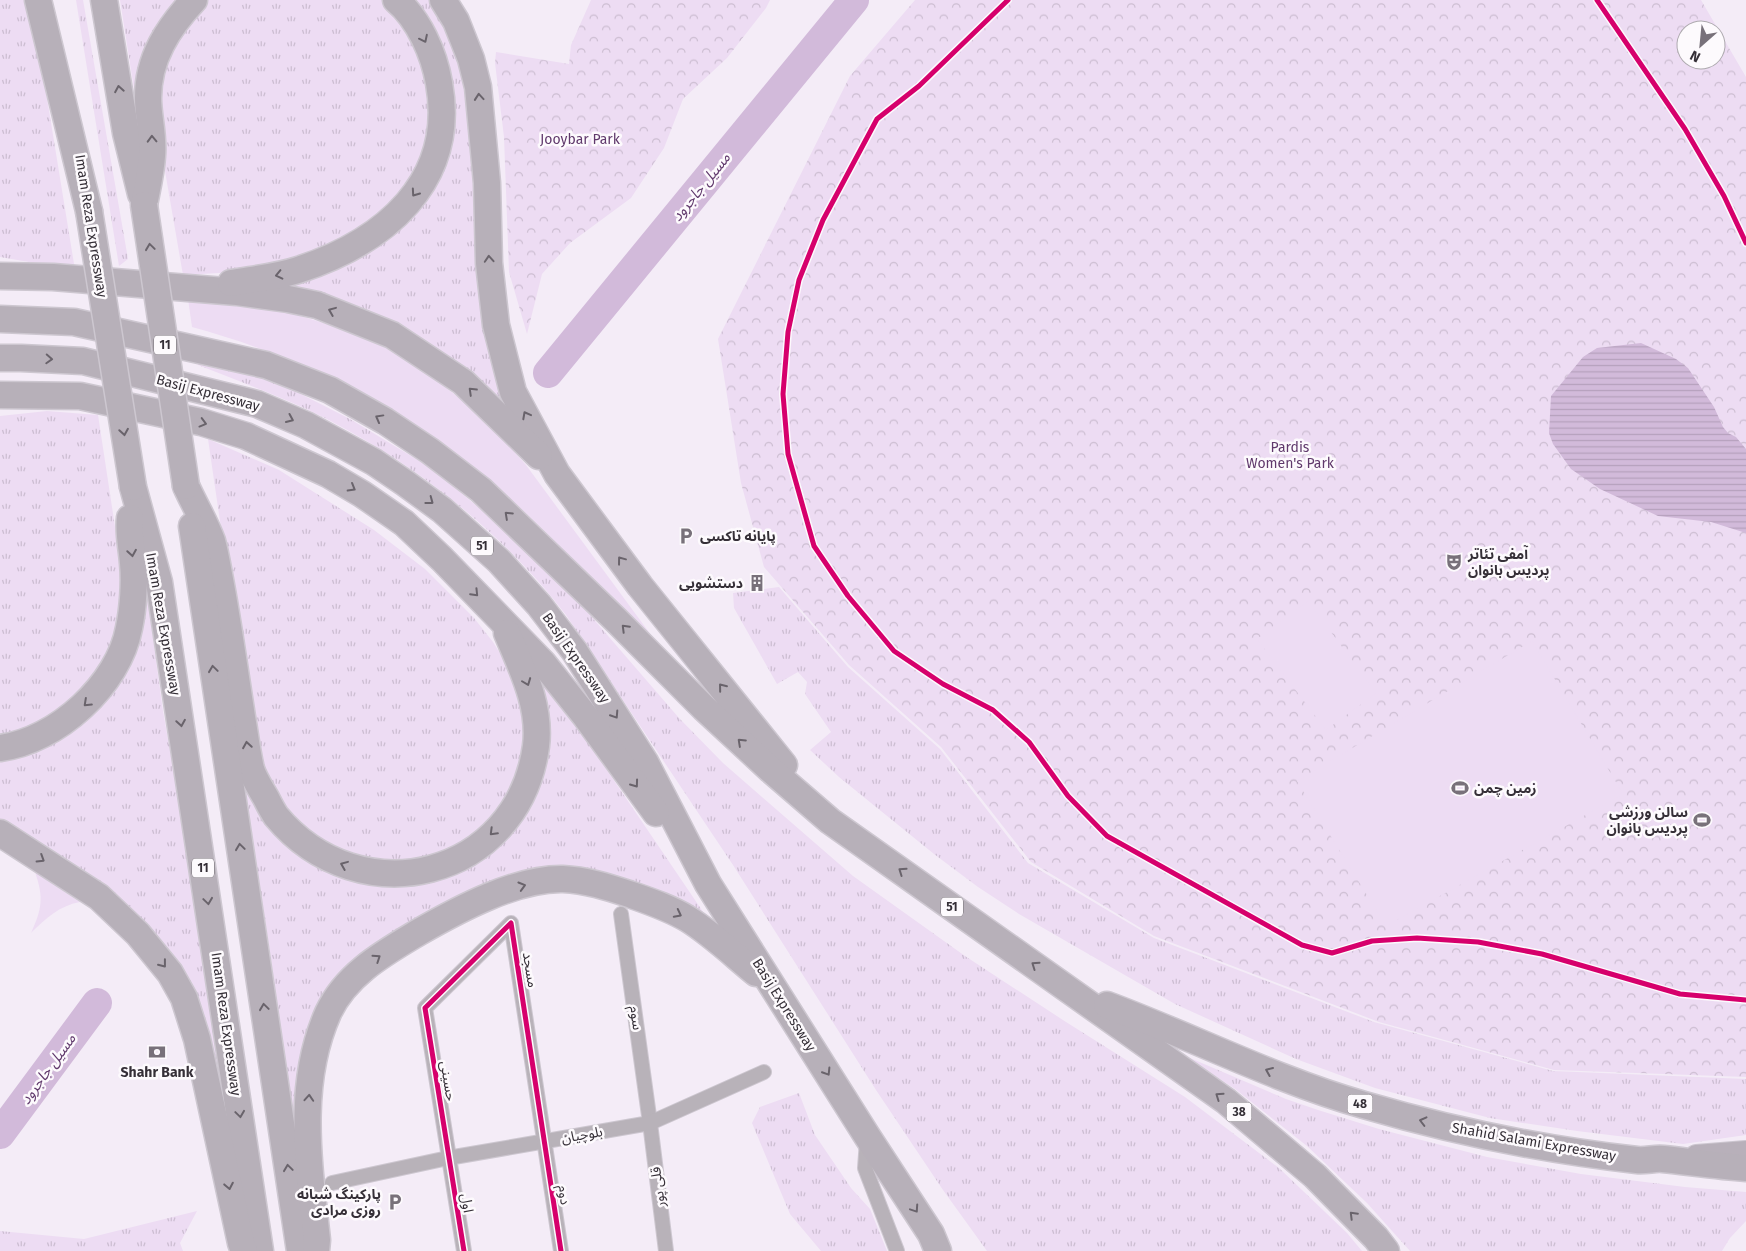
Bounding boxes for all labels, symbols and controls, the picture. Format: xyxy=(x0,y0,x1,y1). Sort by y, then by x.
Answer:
north arrow xyxy=(1676,20,1726,70)
one-way arrow xyxy=(418,34,428,43)
text: N xyxy=(1687,46,1703,66)
one-way arrow xyxy=(114,85,124,93)
one-way arrow xyxy=(474,92,485,100)
park label: Jooybar Park xyxy=(540,131,621,148)
one-way arrow xyxy=(146,135,157,143)
water label: مسیل جاجرود xyxy=(668,149,734,225)
street label: Imam Reza Expressway xyxy=(71,153,111,299)
one-way arrow xyxy=(412,187,421,197)
one-way arrow xyxy=(146,243,156,251)
one-way arrow xyxy=(484,254,495,262)
one-way arrow xyxy=(274,269,283,279)
one-way arrow xyxy=(328,307,337,317)
road number: 11 xyxy=(154,336,176,354)
one-way arrow xyxy=(45,353,53,364)
street label: Basij Expressway xyxy=(154,371,262,415)
one-way arrow xyxy=(469,388,478,397)
one-way arrow xyxy=(285,412,294,423)
one-way arrow xyxy=(522,412,532,421)
one-way arrow xyxy=(375,414,384,424)
one-way arrow xyxy=(199,417,208,428)
one-way arrow xyxy=(119,427,129,436)
park label: Pardis Women's Park xyxy=(1246,439,1335,472)
one-way arrow xyxy=(346,482,355,492)
one-way arrow xyxy=(424,496,433,504)
one-way arrow xyxy=(505,512,514,521)
parking icon: پایانه تاکسی xyxy=(676,526,696,546)
place label: پایانه تاکسی xyxy=(700,528,776,545)
road number: 51 xyxy=(471,536,493,556)
place label: آمفی تئاتر پردیس بانوان xyxy=(1467,545,1550,579)
one-way arrow xyxy=(126,549,137,557)
street label: Imam Reza Expressway xyxy=(142,551,184,697)
theatre icon: آمفی تئاتر پردیس بانوان xyxy=(1444,552,1464,572)
one-way arrow xyxy=(618,556,627,566)
building icon: دستشویی xyxy=(747,573,767,593)
place label: دستشویی xyxy=(679,575,743,592)
one-way arrow xyxy=(469,587,478,596)
street label: Basij Expressway xyxy=(539,610,614,707)
one-way arrow xyxy=(621,625,630,634)
one-way arrow xyxy=(208,664,219,672)
one-way arrow xyxy=(521,677,531,686)
one-way arrow xyxy=(719,684,728,693)
one-way arrow xyxy=(83,697,92,706)
one-way arrow xyxy=(609,710,618,719)
one-way arrow xyxy=(175,720,186,728)
one-way arrow xyxy=(737,739,746,748)
one-way arrow xyxy=(242,740,253,748)
one-way arrow xyxy=(630,778,638,787)
sports icon: زمین چمن xyxy=(1450,778,1470,798)
place label: زمین چمن xyxy=(1474,780,1536,797)
place label: سالن ورزشی پردیس بانوان xyxy=(1607,804,1688,837)
sports icon: سالن ورزشی پردیس بانوان xyxy=(1692,810,1712,830)
one-way arrow xyxy=(490,826,499,835)
one-way arrow xyxy=(235,842,245,851)
one-way arrow xyxy=(36,853,45,862)
road number: 11 xyxy=(192,858,214,878)
one-way arrow xyxy=(340,860,349,871)
one-way arrow xyxy=(899,869,908,877)
one-way arrow xyxy=(517,882,526,892)
one-way arrow xyxy=(202,898,213,906)
road number: 51 xyxy=(941,898,963,916)
one-way arrow xyxy=(673,908,682,918)
street label: Imam Reza Expressway xyxy=(208,951,245,1097)
street label: مسجد xyxy=(519,951,541,989)
one-way arrow xyxy=(371,955,381,964)
street label: Basij Expressway xyxy=(749,955,819,1055)
one-way arrow xyxy=(158,958,166,967)
one-way arrow xyxy=(1031,962,1040,971)
one-way arrow xyxy=(259,1003,269,1012)
street label: سوم xyxy=(624,1005,646,1032)
water label: مسیل جاجرود xyxy=(16,1030,80,1108)
bank icon: Shahr Bank xyxy=(147,1042,167,1062)
street label: حسینی xyxy=(436,1060,460,1102)
place label: Shahr Bank xyxy=(121,1064,194,1081)
one-way arrow xyxy=(1265,1066,1273,1076)
one-way arrow xyxy=(820,1067,830,1076)
one-way arrow xyxy=(1215,1093,1224,1102)
one-way arrow xyxy=(303,1094,314,1102)
road number: 48 xyxy=(1348,1094,1372,1114)
road number: 38 xyxy=(1226,1102,1252,1122)
one-way arrow xyxy=(234,1110,244,1118)
one-way arrow xyxy=(1419,1116,1428,1126)
street label: Shahid Salami Expressway xyxy=(1451,1119,1617,1165)
street label: بلوچیان xyxy=(560,1123,604,1148)
one-way arrow xyxy=(283,1164,293,1173)
street label: قلی پور xyxy=(647,1166,670,1209)
one-way arrow xyxy=(224,1181,234,1190)
street label: دوم xyxy=(552,1184,574,1207)
place label: پارکینگ شبانه روزی مرادی xyxy=(297,1186,381,1219)
parking icon: پارکینگ شبانه روزی مرادی xyxy=(385,1192,405,1212)
street label: اول xyxy=(457,1192,477,1214)
one-way arrow xyxy=(909,1203,918,1213)
one-way arrow xyxy=(1350,1212,1359,1221)

